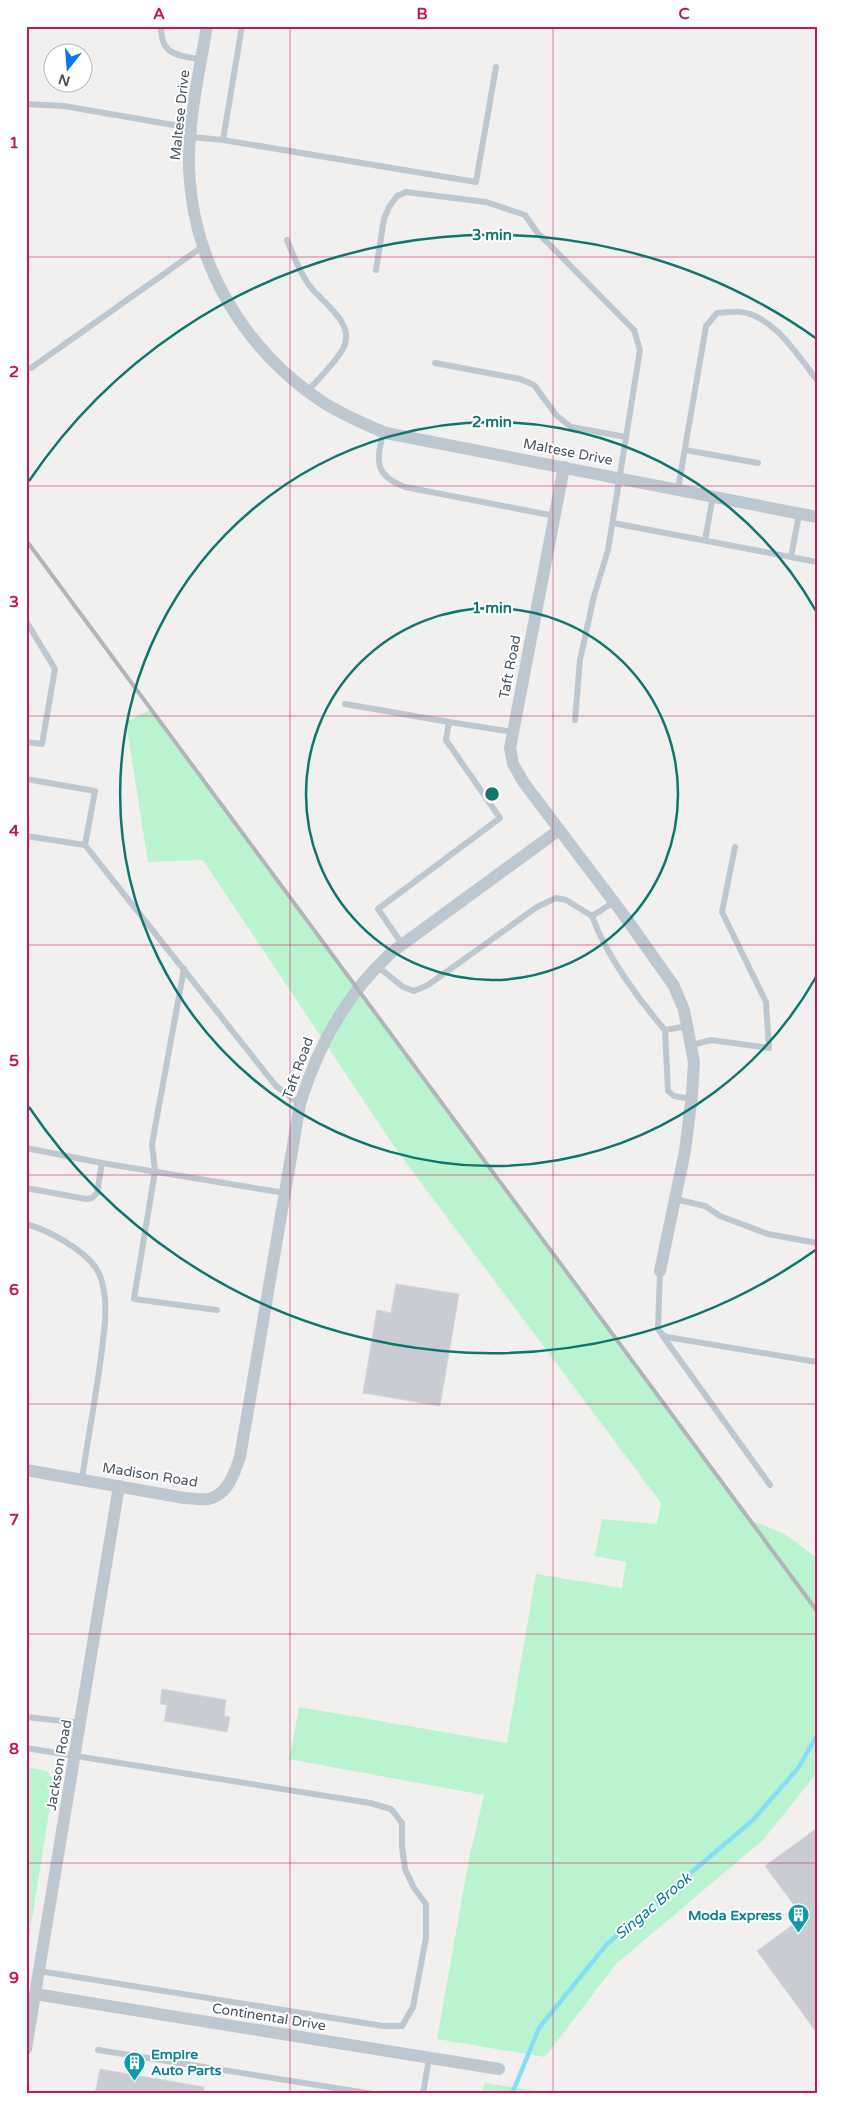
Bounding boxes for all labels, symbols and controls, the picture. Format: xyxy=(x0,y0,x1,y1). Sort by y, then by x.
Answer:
text: A xyxy=(153,4,165,24)
text: B xyxy=(416,4,428,24)
text: C xyxy=(678,4,690,24)
north arrow xyxy=(42,42,92,92)
street label: Maltese Drive xyxy=(167,69,193,161)
text: N xyxy=(56,70,72,90)
text: 1 xyxy=(9,133,19,153)
text: 3 min xyxy=(472,226,512,244)
text: 2 xyxy=(9,362,19,382)
text: 2 min xyxy=(472,413,512,431)
street label: Maltese Drive xyxy=(522,435,614,469)
text: 3 xyxy=(9,592,19,612)
text: 1 min xyxy=(472,599,512,617)
street label: Taft Road xyxy=(496,634,524,700)
centre of rings xyxy=(483,785,501,803)
text: 4 xyxy=(9,821,19,841)
street label: Taft Road xyxy=(279,1035,317,1101)
text: 5 xyxy=(9,1051,19,1071)
text: 6 xyxy=(9,1280,19,1300)
street label: Madison Road xyxy=(101,1459,199,1491)
text: 7 xyxy=(9,1510,19,1530)
street label: Jackson Road xyxy=(43,1718,75,1812)
text: 8 xyxy=(9,1739,19,1759)
water label: Singac Brook xyxy=(611,1868,696,1943)
building icon: Moda Express xyxy=(786,1903,810,1934)
place label: Moda Express xyxy=(688,1907,782,1924)
text: 9 xyxy=(9,1968,19,1988)
street label: Continental Drive xyxy=(211,2000,327,2034)
place label: Empire Auto Parts xyxy=(151,2046,222,2079)
building icon: Empire Auto Parts xyxy=(123,2050,147,2081)

